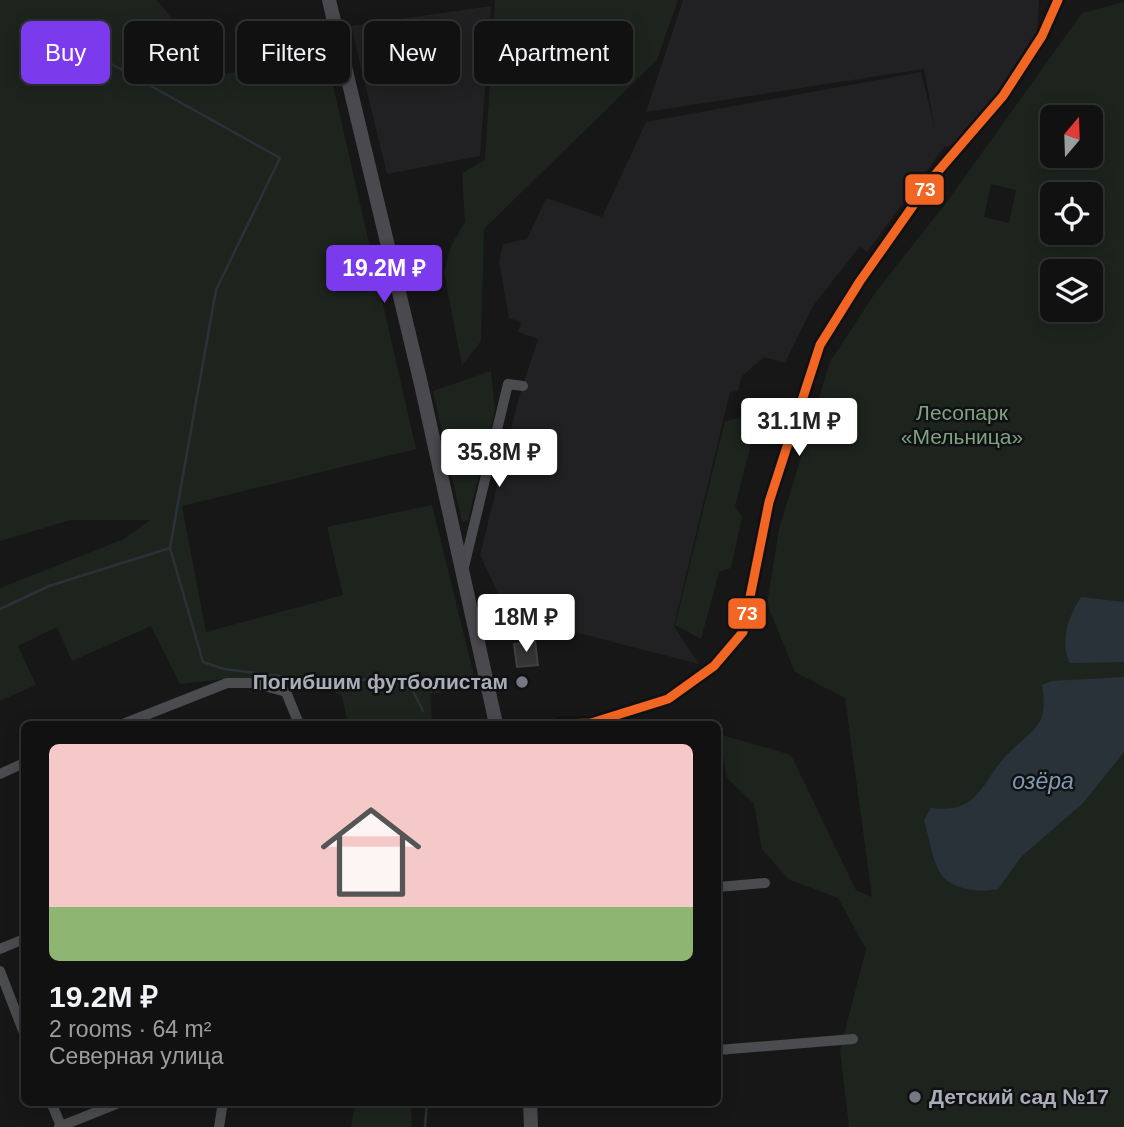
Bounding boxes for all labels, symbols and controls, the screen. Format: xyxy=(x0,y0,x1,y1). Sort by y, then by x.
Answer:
chip: Buy xyxy=(21,21,110,84)
chip: Rent xyxy=(124,21,223,84)
chip: Filters xyxy=(237,21,350,84)
chip: New xyxy=(364,21,460,84)
chip: Apartment xyxy=(474,21,633,84)
north arrow xyxy=(1040,105,1102,168)
map controls xyxy=(1040,105,1103,322)
line badge: 73 xyxy=(904,173,945,206)
text: 73 xyxy=(914,179,936,200)
button: locate xyxy=(1040,182,1103,245)
pin: 19.2M ₽ xyxy=(319,246,449,305)
text: 19.2M ₽ xyxy=(342,255,426,281)
button: layers xyxy=(1040,259,1103,322)
pin: 31.1M ₽ xyxy=(734,398,864,458)
park label: Лесопарк «Мельница» xyxy=(901,401,1023,448)
text: 31.1M ₽ xyxy=(757,408,841,434)
pin: 35.8M ₽ xyxy=(434,430,564,489)
text: 35.8M ₽ xyxy=(457,439,541,465)
pin: 18M ₽ xyxy=(477,594,575,654)
line badge: 73 xyxy=(727,597,767,630)
text: 73 xyxy=(736,603,758,624)
text: 18M ₽ xyxy=(494,604,558,630)
place label: Погибшим футболистам xyxy=(253,670,508,693)
marker: Погибшим футболистам xyxy=(514,674,530,690)
water label: озёра xyxy=(1012,768,1074,794)
icon: home xyxy=(308,789,434,915)
text: 19.2M ₽ xyxy=(49,980,158,1013)
text: 2 rooms · 64 m² xyxy=(49,1016,211,1042)
text: Северная улица xyxy=(49,1043,224,1069)
place label: Детский сад №17 xyxy=(929,1085,1109,1108)
marker: Детский сад №17 xyxy=(907,1089,923,1105)

